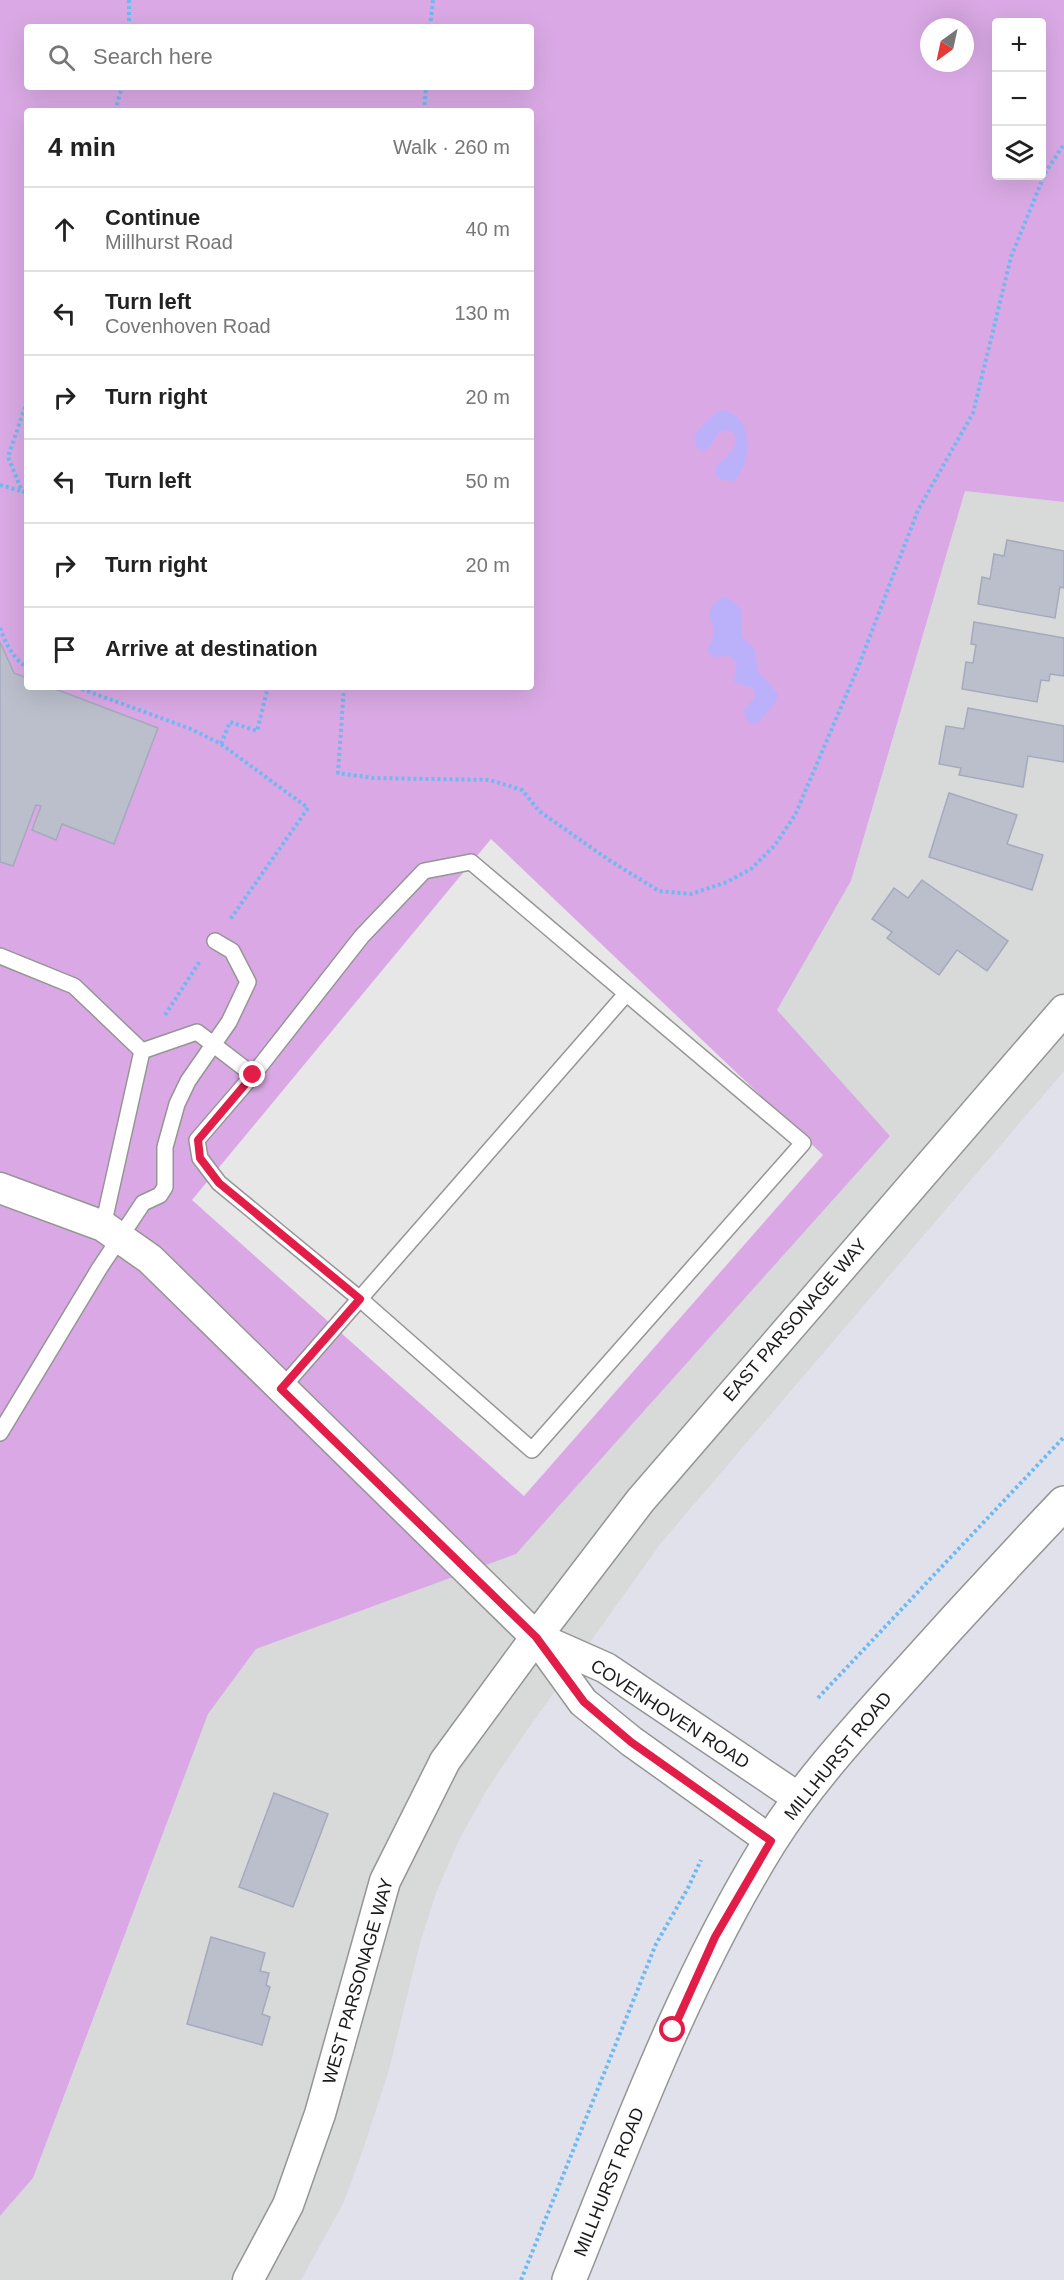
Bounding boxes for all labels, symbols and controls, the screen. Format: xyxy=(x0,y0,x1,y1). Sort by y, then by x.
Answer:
north arrow xyxy=(920,18,974,72)
map controls xyxy=(992,18,1046,180)
button: + xyxy=(992,18,1046,72)
search box xyxy=(24,24,534,90)
icon: search xyxy=(45,41,78,74)
text: Search here xyxy=(93,44,213,69)
button: − xyxy=(992,72,1046,126)
button: layers xyxy=(992,126,1046,180)
text: 4 min xyxy=(48,132,116,162)
text: Walk · 260 m xyxy=(393,136,510,158)
text: Continue xyxy=(105,205,200,230)
icon: ahead xyxy=(48,213,81,246)
text: 40 m xyxy=(466,218,510,240)
text: Millhurst Road xyxy=(105,231,233,253)
text: Turn left xyxy=(105,289,191,314)
icon: left xyxy=(48,297,81,330)
text: 130 m xyxy=(454,302,510,324)
text: Covenhoven Road xyxy=(105,315,271,337)
icon: right xyxy=(48,381,81,414)
text: Turn right xyxy=(105,384,207,409)
text: 20 m xyxy=(466,386,510,408)
icon: left xyxy=(48,465,81,498)
text: Turn left xyxy=(105,468,191,493)
text: 50 m xyxy=(466,470,510,492)
icon: right xyxy=(48,549,81,582)
text: Turn right xyxy=(105,552,207,577)
text: 20 m xyxy=(466,554,510,576)
icon: arrive xyxy=(48,633,81,666)
text: Arrive at destination xyxy=(105,636,318,661)
route end xyxy=(239,1061,265,1087)
street label: EAST PARSONAGE WAY xyxy=(719,1235,871,1405)
street label: COVENHOVEN ROAD xyxy=(587,1655,753,1773)
street label: MILLHURST ROAD xyxy=(780,1688,896,1824)
street label: WEST PARSONAGE WAY xyxy=(319,1876,397,2086)
route start xyxy=(659,2016,685,2042)
street label: MILLHURST ROAD xyxy=(570,2105,648,2259)

